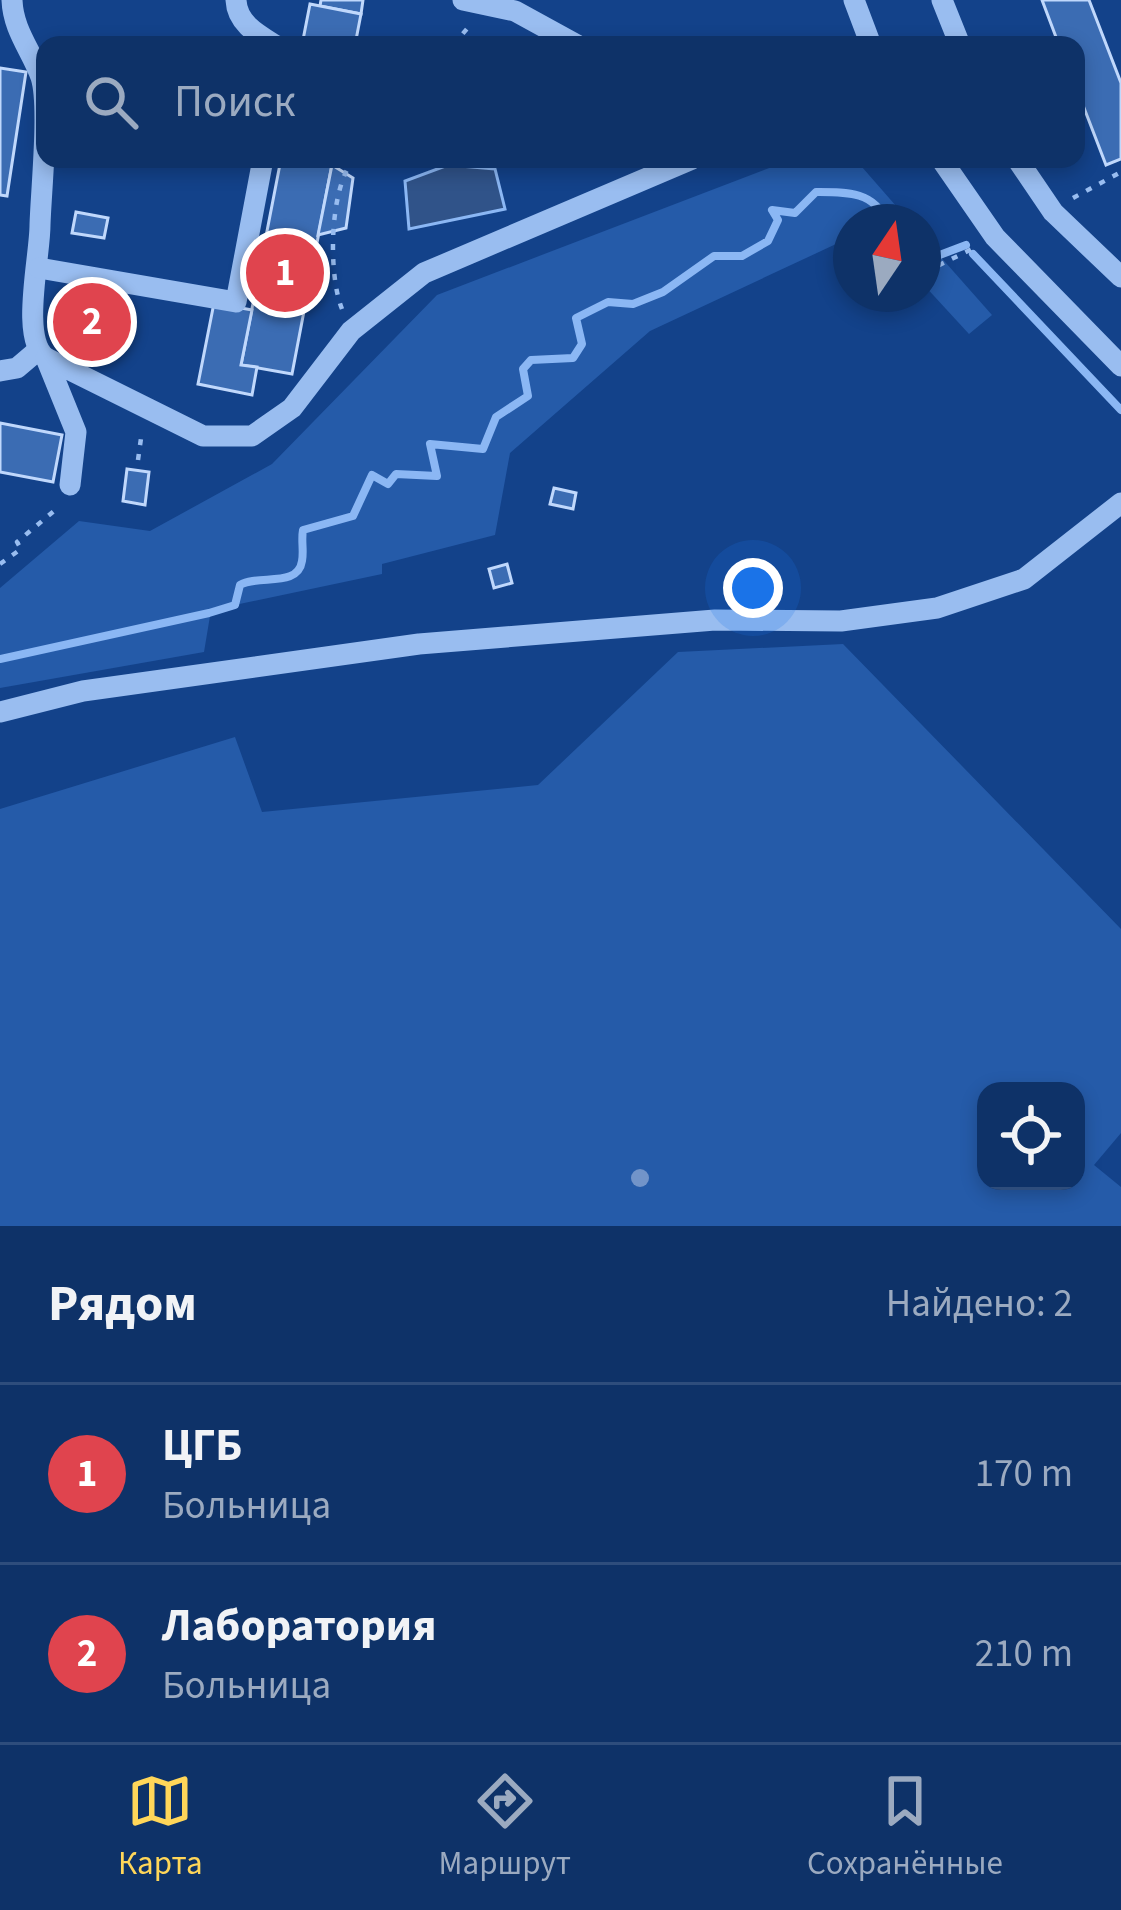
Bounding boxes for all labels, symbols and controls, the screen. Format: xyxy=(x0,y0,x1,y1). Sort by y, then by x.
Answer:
search box xyxy=(36,36,1085,168)
icon: search xyxy=(78,69,144,135)
text: Поиск xyxy=(174,70,296,134)
north arrow xyxy=(833,204,941,312)
pin: 1 xyxy=(246,228,324,318)
pin: 2 xyxy=(53,277,131,367)
your location xyxy=(723,558,783,618)
map controls xyxy=(977,1082,1085,1190)
button: locate xyxy=(977,1082,1085,1190)
text: Рядом xyxy=(48,1268,197,1340)
text: Найдено: 2 xyxy=(886,1276,1073,1332)
text: ЦГБ xyxy=(162,1414,242,1478)
text: 1 xyxy=(77,1446,97,1502)
text: 170 m xyxy=(975,1446,1073,1502)
text: Больница xyxy=(162,1478,331,1534)
text: Лаборатория xyxy=(162,1594,437,1658)
text: 2 xyxy=(77,1626,97,1682)
text: 210 m xyxy=(975,1626,1073,1682)
text: Больница xyxy=(162,1658,331,1714)
tab: Карта xyxy=(118,1768,203,1887)
tab: Маршрут xyxy=(439,1768,571,1887)
tab: Сохранённые xyxy=(807,1768,1003,1887)

